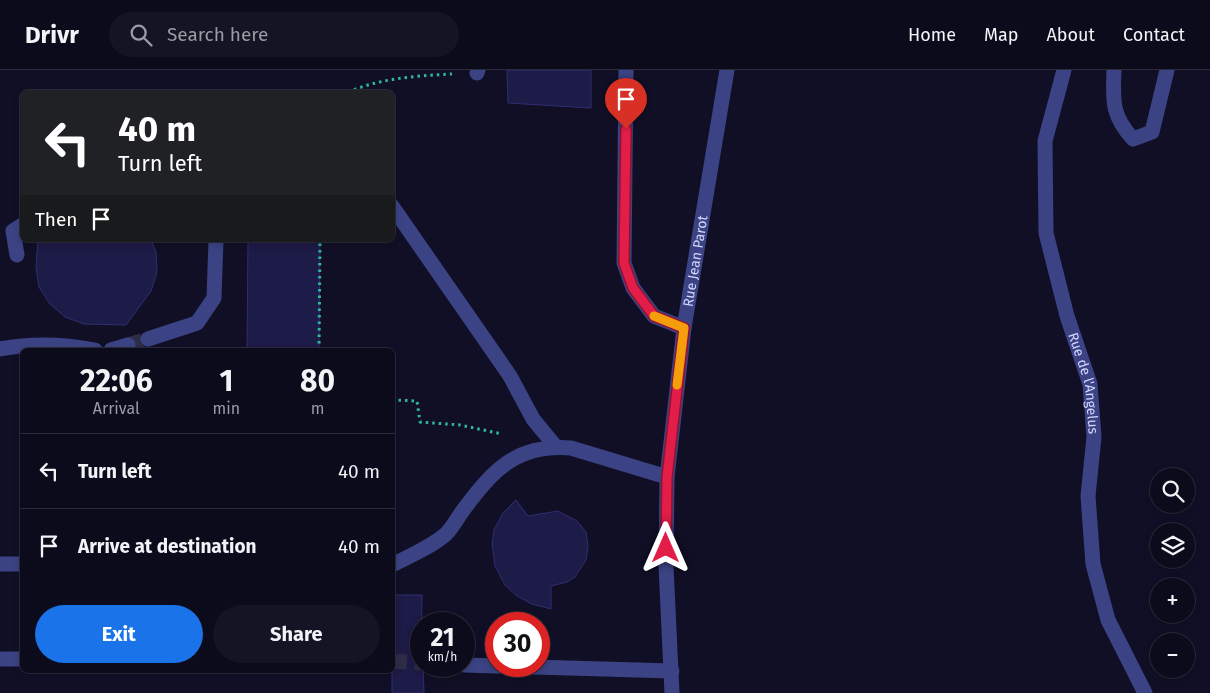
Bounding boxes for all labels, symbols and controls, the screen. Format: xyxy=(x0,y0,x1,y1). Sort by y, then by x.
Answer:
search box xyxy=(109,12,459,57)
text: Drivr xyxy=(25,21,79,49)
icon: search xyxy=(127,21,155,49)
text: Search here xyxy=(167,23,268,46)
text: Home xyxy=(908,24,956,46)
text: Map xyxy=(984,24,1018,46)
text: About xyxy=(1046,24,1095,46)
text: Contact xyxy=(1123,24,1185,46)
pin xyxy=(605,78,647,129)
icon: arrive xyxy=(612,85,640,113)
text: 40 m xyxy=(118,108,196,150)
icon: left xyxy=(35,110,100,175)
text: Turn left xyxy=(118,150,202,177)
icon: arrive xyxy=(87,205,115,233)
text: Then xyxy=(35,208,77,231)
street label: Rue Jean Parot xyxy=(680,213,712,308)
street label: Rue de l'Angelus xyxy=(1064,330,1102,435)
text: 22:06 xyxy=(80,363,153,399)
text: 1 xyxy=(219,363,233,399)
text: 80 xyxy=(300,363,335,399)
text: Arrival xyxy=(93,399,140,418)
text: min xyxy=(213,399,240,418)
text: m xyxy=(311,399,324,418)
icon: left xyxy=(35,457,63,485)
text: Turn left xyxy=(78,460,152,483)
text: 40 m xyxy=(338,460,380,483)
map controls xyxy=(1150,468,1195,678)
button: search xyxy=(1150,468,1195,513)
position arrow xyxy=(639,521,691,573)
button: layers xyxy=(1150,523,1195,568)
icon: arrive xyxy=(35,532,63,560)
text: Arrive at destination xyxy=(78,535,257,558)
text: 40 m xyxy=(338,535,380,558)
button: + xyxy=(1150,578,1195,623)
button: Exit xyxy=(35,605,203,663)
button: Share xyxy=(213,605,380,663)
speed limit sign: 30 xyxy=(485,612,550,677)
text: 21 xyxy=(431,623,454,653)
button: − xyxy=(1150,633,1195,678)
text: km/h xyxy=(428,650,457,664)

